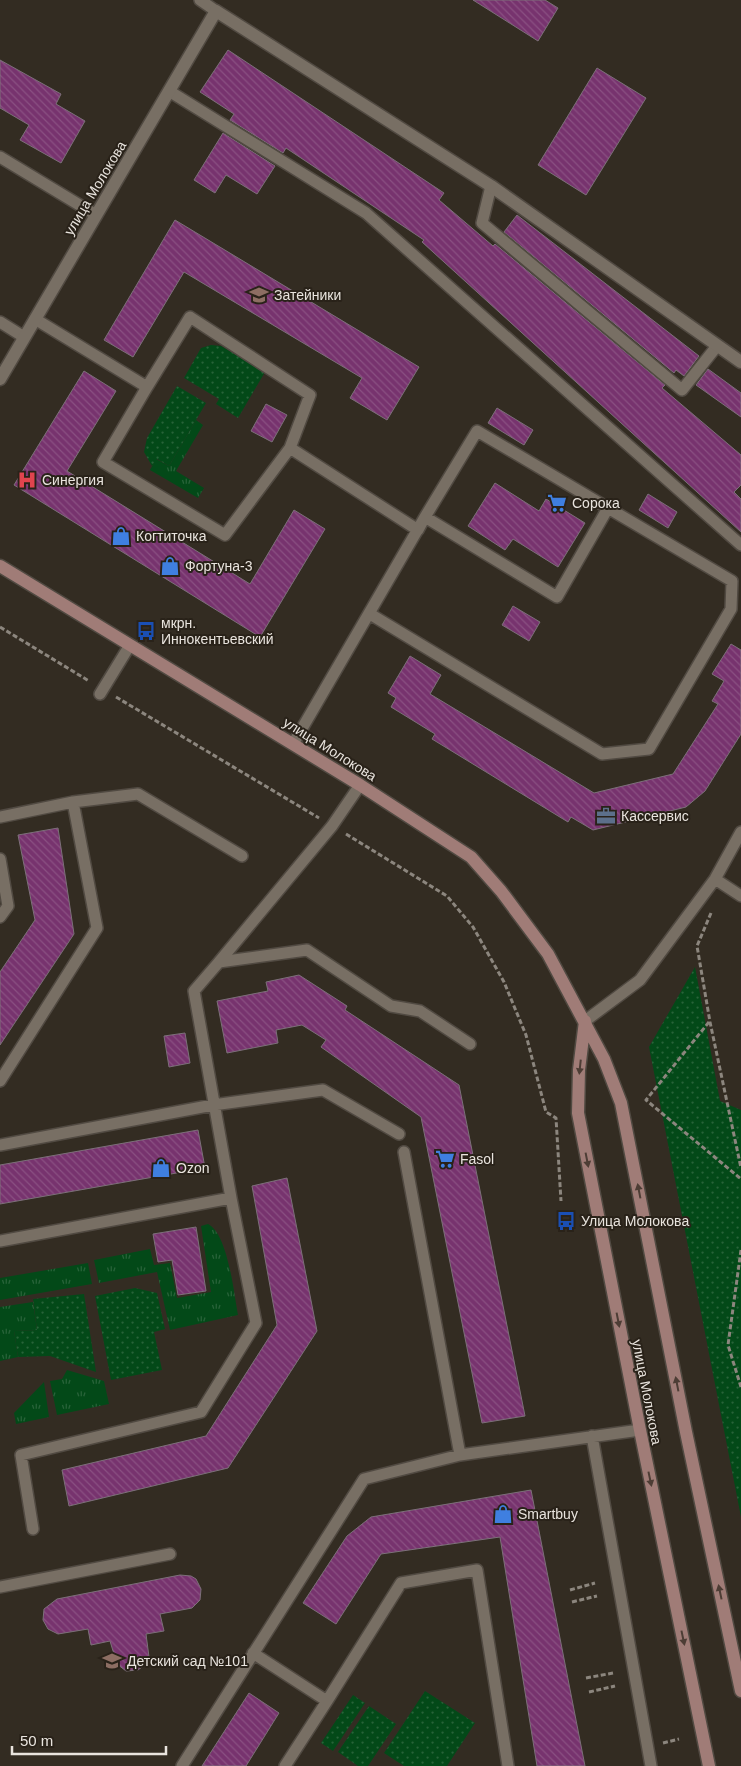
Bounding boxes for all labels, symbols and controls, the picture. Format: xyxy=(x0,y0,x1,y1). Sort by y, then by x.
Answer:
street label: улица Молокова xyxy=(61,138,130,238)
school or university icon: Затейники xyxy=(248,284,270,306)
place label: Затейники xyxy=(274,287,341,303)
hospital icon: Синергия xyxy=(16,469,38,491)
place label: Синергия xyxy=(42,472,104,488)
supermarket icon: Сорока xyxy=(546,492,568,514)
place label: Сорока xyxy=(572,495,620,511)
shop icon: Когтиточка xyxy=(110,525,132,547)
place label: Когтиточка xyxy=(136,528,207,544)
shop icon: Фортуна-3 xyxy=(159,555,181,577)
place label: Фортуна-3 xyxy=(185,558,253,574)
place label: мкрн. Иннокентьевский xyxy=(161,615,274,647)
bus stop icon: мкрн. Иннокентьевский xyxy=(135,620,157,642)
street label: улица Молокова xyxy=(280,714,380,784)
office icon: Кассервис xyxy=(595,805,617,827)
place label: Кассервис xyxy=(621,808,689,824)
one-way arrow xyxy=(575,1059,583,1075)
supermarket icon: Fasol xyxy=(434,1148,456,1170)
place label: Fasol xyxy=(460,1151,494,1167)
one-way arrow xyxy=(583,1153,591,1168)
shop icon: Ozon xyxy=(150,1157,172,1179)
place label: Ozon xyxy=(176,1160,209,1176)
one-way arrow xyxy=(634,1182,642,1198)
bus stop icon: Улица Молокова xyxy=(555,1210,577,1232)
place label: Улица Молокова xyxy=(581,1213,689,1229)
one-way arrow xyxy=(614,1312,622,1328)
street label: улица Молокова xyxy=(629,1338,665,1446)
one-way arrow xyxy=(672,1376,680,1392)
one-way arrow xyxy=(646,1472,654,1487)
shop icon: Smartbuy xyxy=(492,1503,514,1525)
place label: Smartbuy xyxy=(518,1506,578,1522)
one-way arrow xyxy=(716,1585,724,1600)
one-way arrow xyxy=(679,1631,687,1647)
school or university icon: Детский сад №101 xyxy=(101,1650,123,1672)
place label: Детский сад №101 xyxy=(127,1653,248,1669)
scale bar xyxy=(12,1724,166,1756)
text: 50 m xyxy=(20,1732,53,1749)

